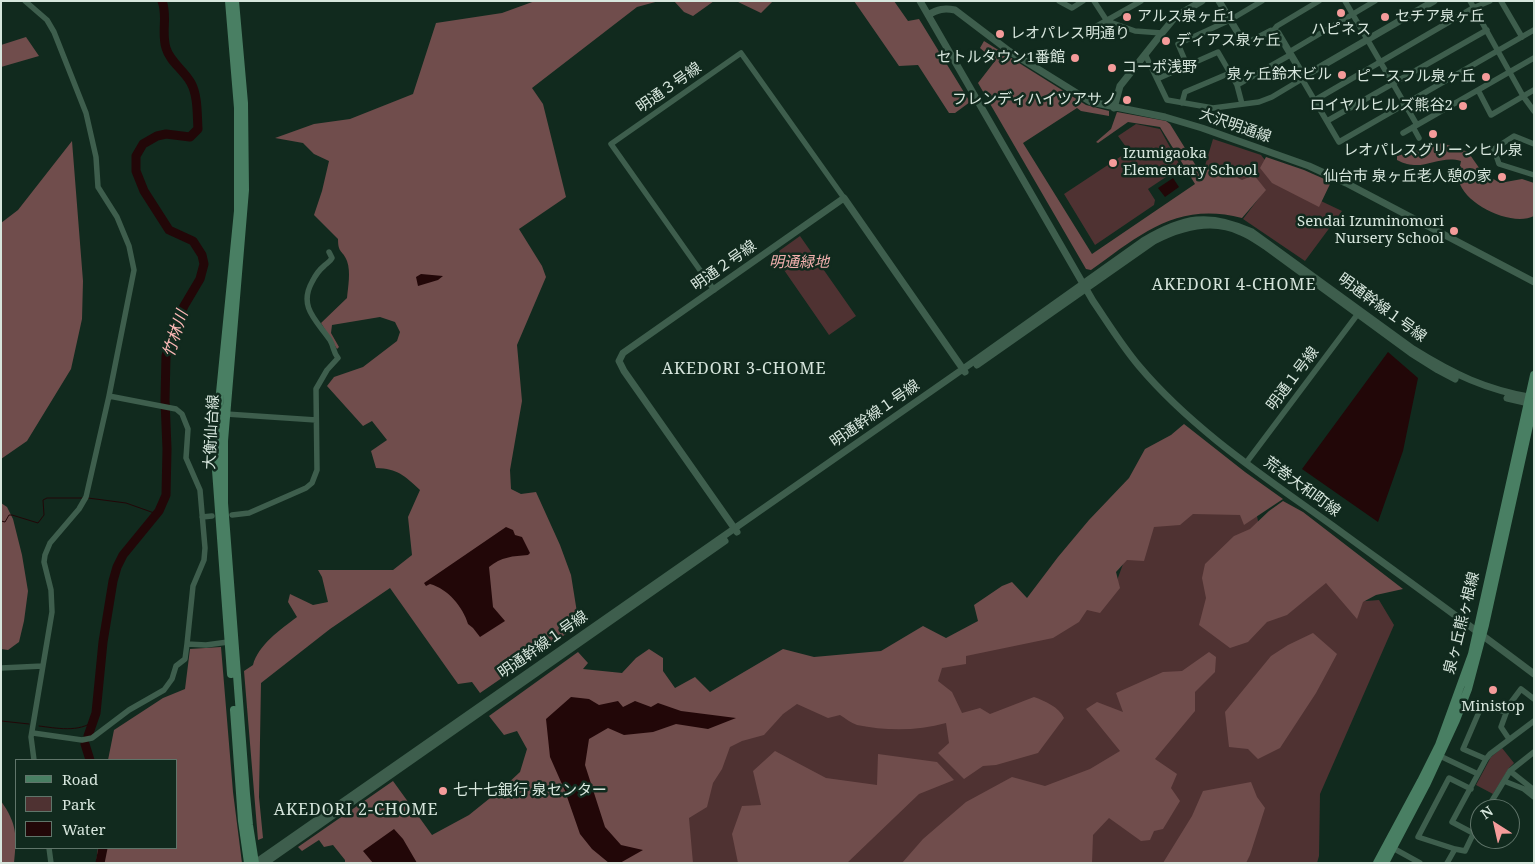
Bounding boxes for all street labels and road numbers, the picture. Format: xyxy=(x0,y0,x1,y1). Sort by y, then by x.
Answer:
street label: 明通３号線 xyxy=(633,59,705,117)
street label: 大沢明通線 xyxy=(1197,105,1273,147)
street label: 明通２号線 xyxy=(688,237,760,295)
street label: 明通幹線１号線 xyxy=(1334,270,1430,346)
street label: 明通１号線 xyxy=(1263,344,1323,414)
street label: 明通幹線１号線 xyxy=(827,377,923,451)
street label: 大衡仙台線 xyxy=(201,394,223,470)
street label: 荒巻大和町線 xyxy=(1260,453,1344,521)
street label: 泉ヶ丘熊ヶ根線 xyxy=(1441,570,1483,676)
street label: 明通幹線１号線 xyxy=(495,608,591,682)

